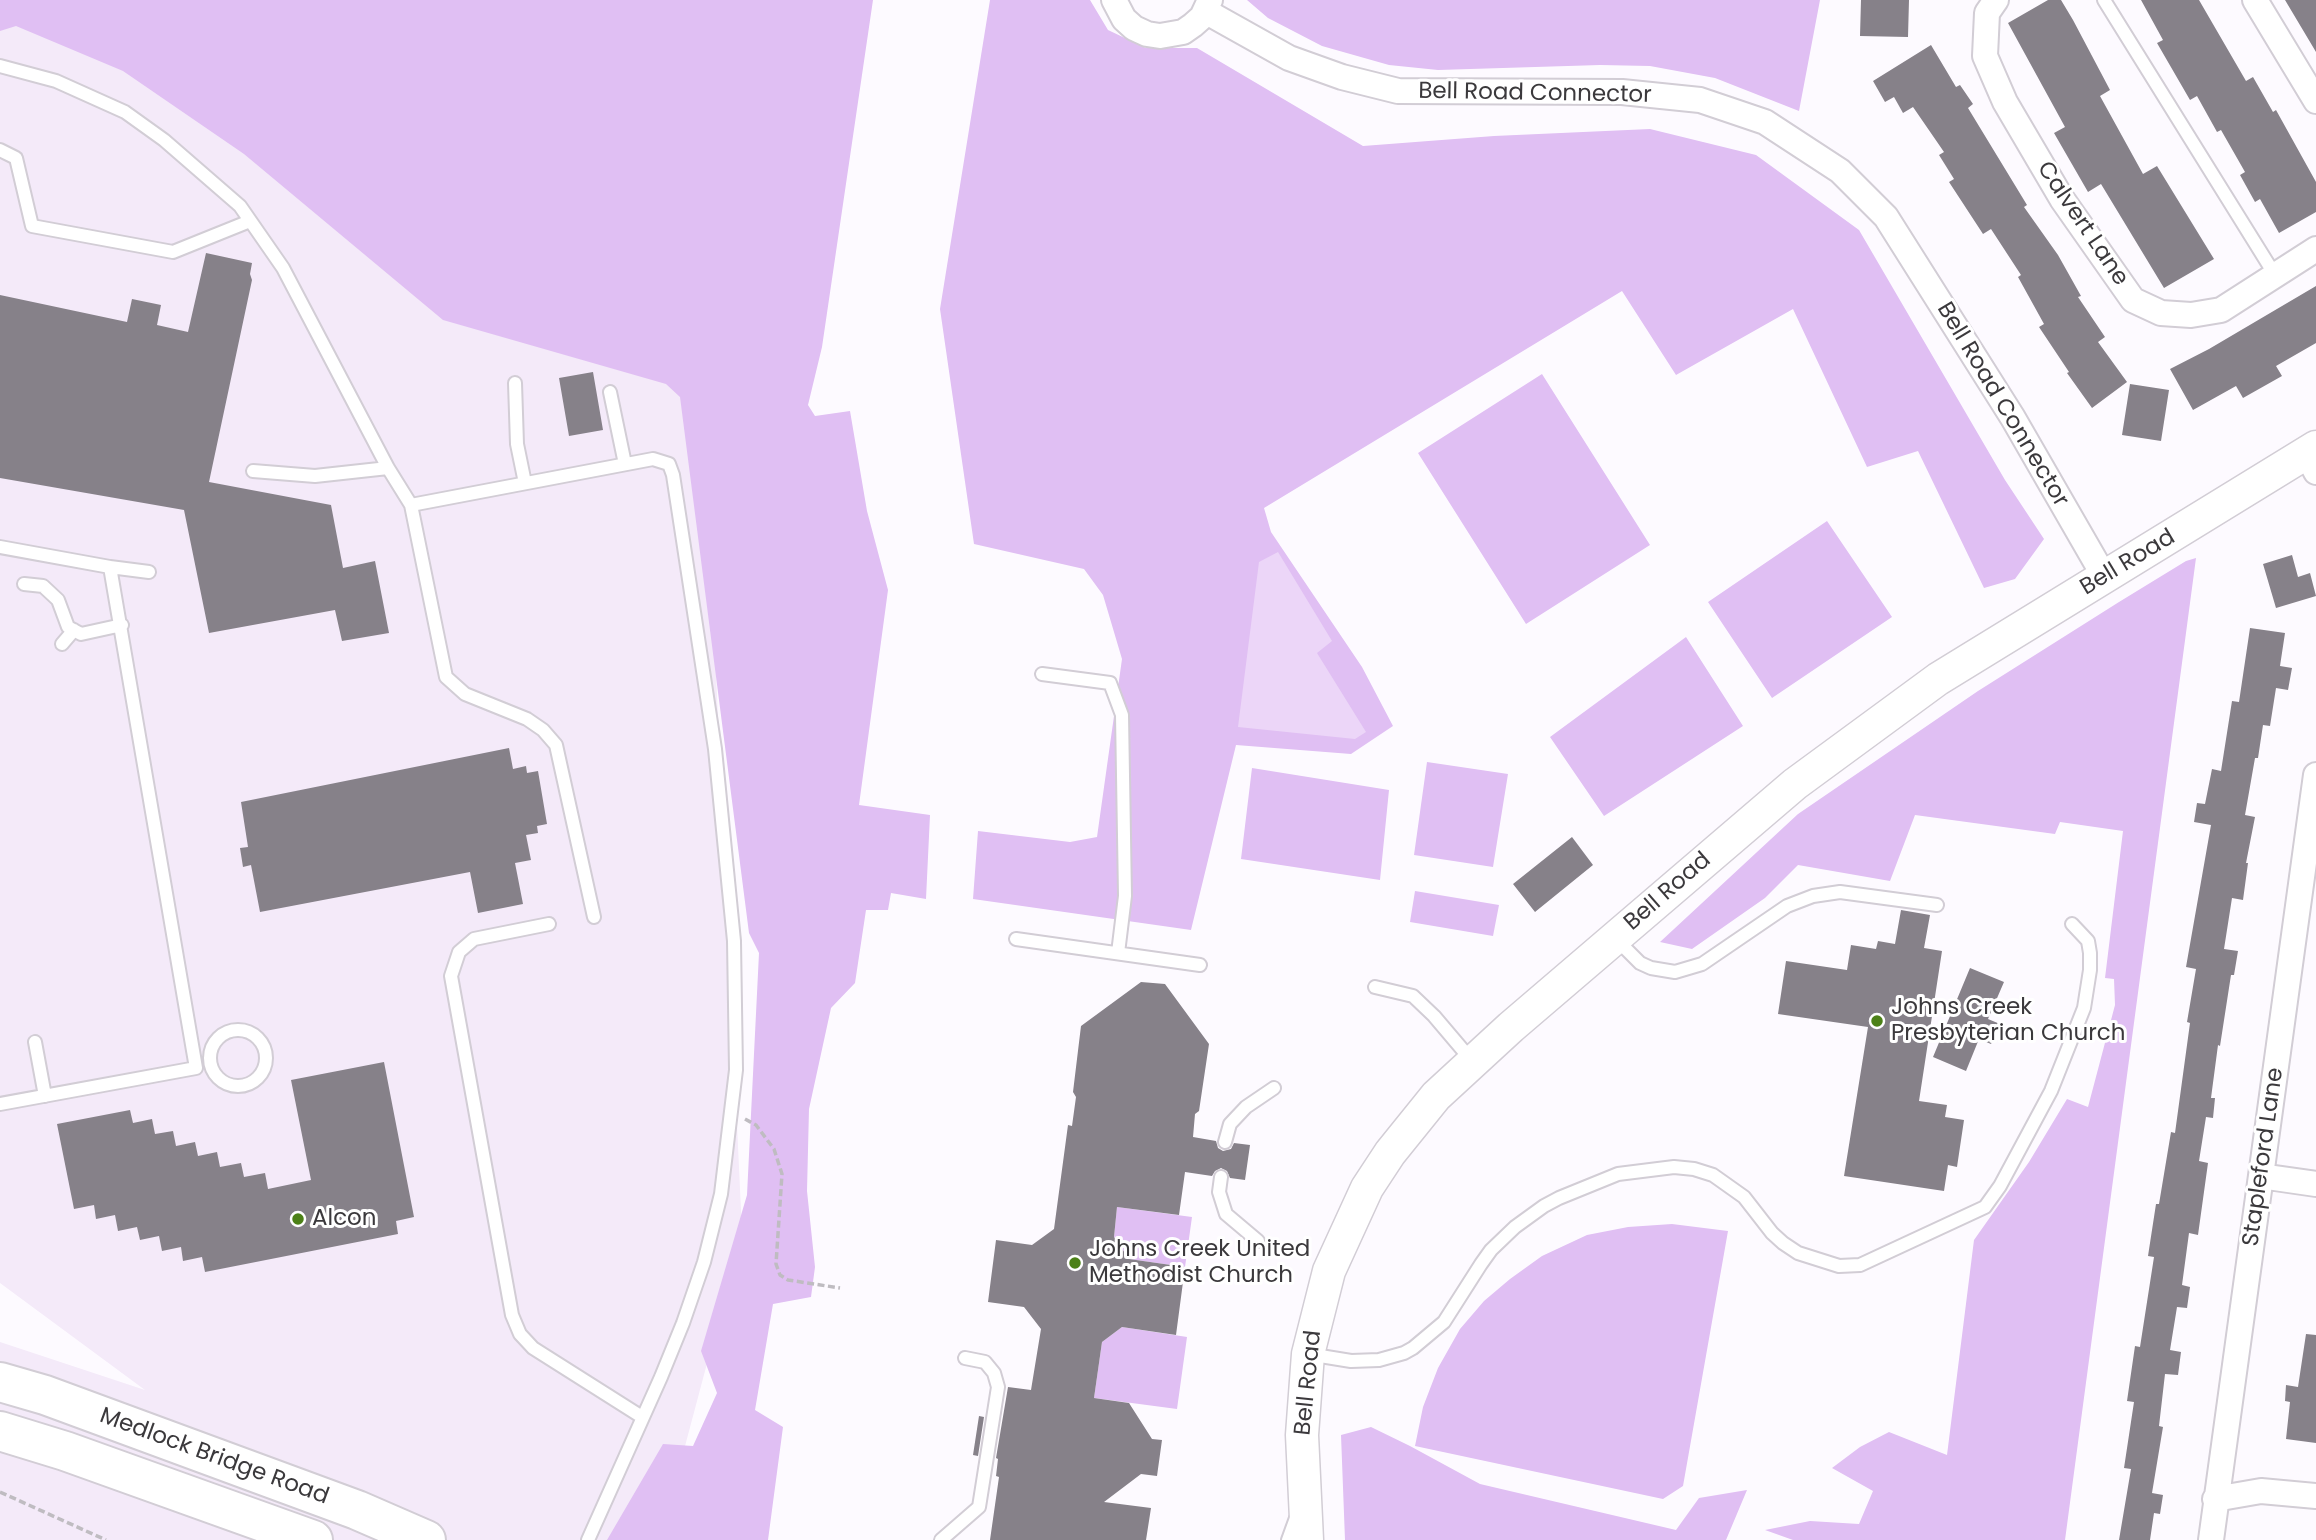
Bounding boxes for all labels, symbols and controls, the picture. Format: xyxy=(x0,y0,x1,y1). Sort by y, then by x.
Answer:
street label: Bell Road Connector xyxy=(1418,78,1652,110)
street label: Calvert Lane xyxy=(2030,157,2134,291)
street label: Bell Road Connector xyxy=(1930,298,2074,512)
street label: Bell Road xyxy=(2076,524,2180,602)
street label: Bell Road xyxy=(1619,847,1717,937)
place label: Johns Creek Presbyterian Church xyxy=(1891,994,2125,1048)
marker: Johns Creek Presbyterian Church xyxy=(1869,1013,1885,1029)
street label: Stapleford Lane xyxy=(2238,1066,2290,1248)
place label: Alcon xyxy=(312,1205,377,1233)
marker: Alcon xyxy=(290,1211,306,1227)
place label: Johns Creek United Methodist Church xyxy=(1089,1236,1310,1290)
marker: Johns Creek United Methodist Church xyxy=(1067,1255,1083,1271)
street label: Bell Road xyxy=(1290,1329,1328,1437)
street label: Medlock Bridge Road xyxy=(96,1403,332,1511)

